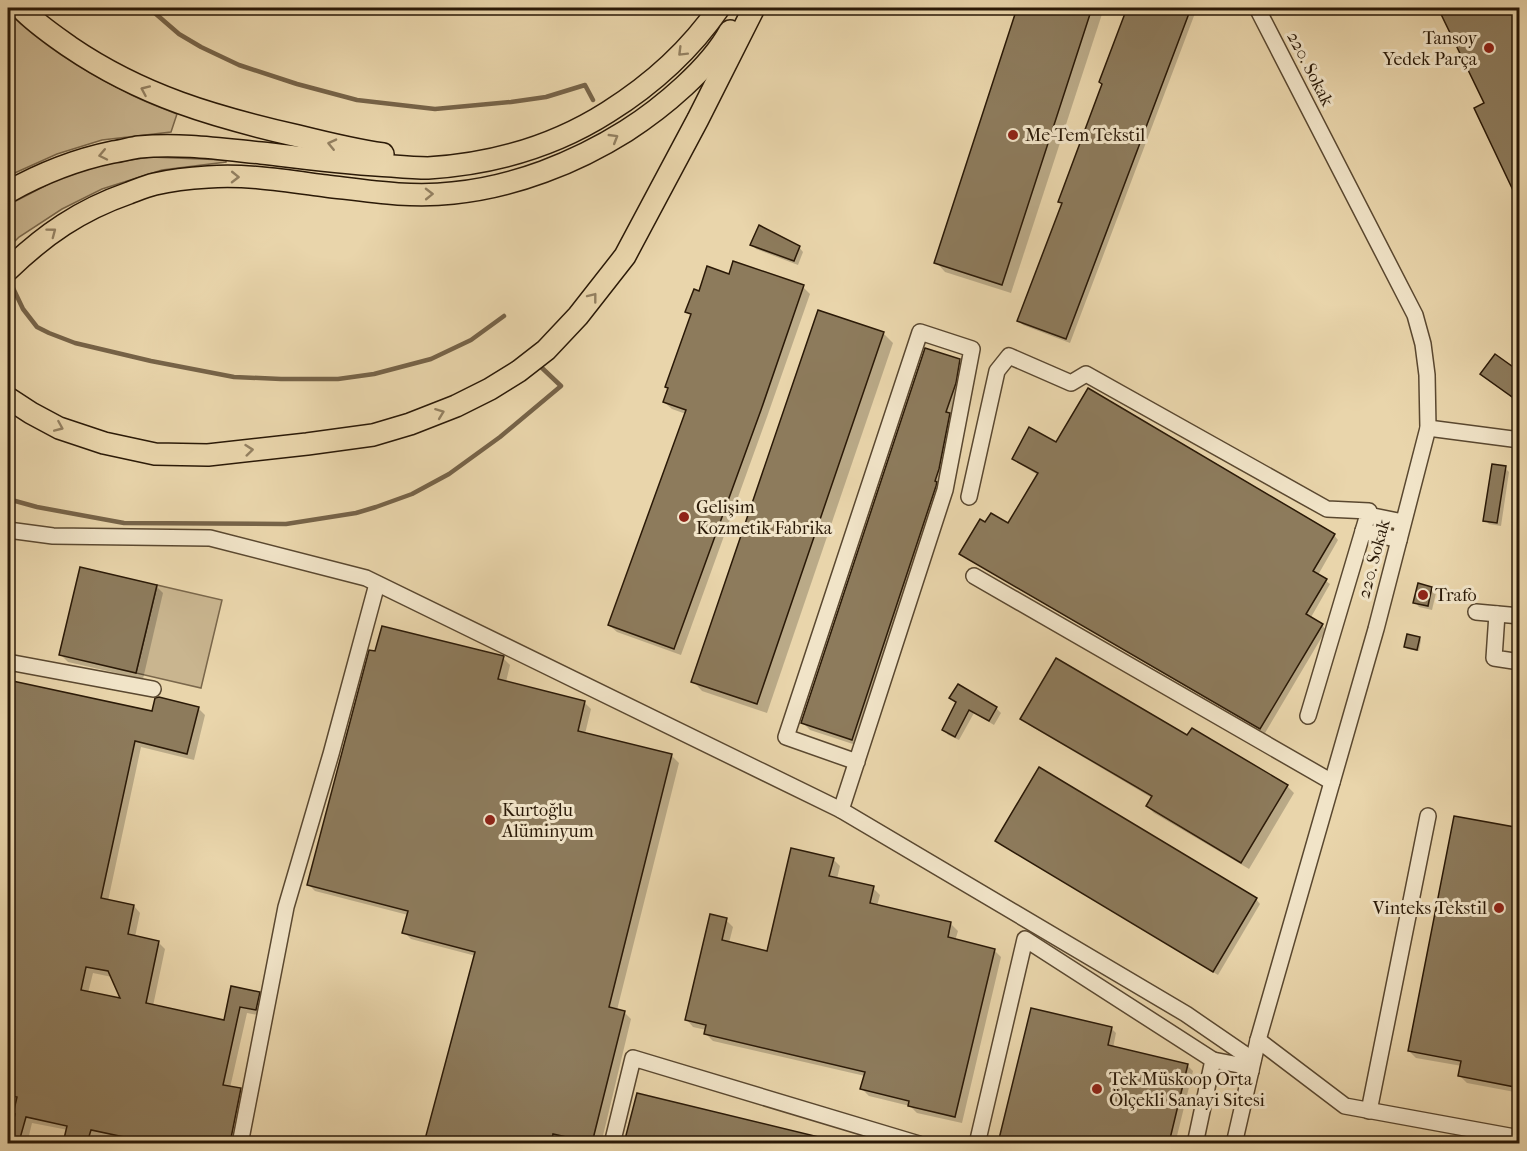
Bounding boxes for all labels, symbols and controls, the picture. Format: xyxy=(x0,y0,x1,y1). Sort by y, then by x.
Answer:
street label: 220. Sokak xyxy=(1282,28,1338,110)
place label: Tansoy Yedek Parça xyxy=(1382,28,1478,70)
marker: Tansoy Yedek Parça xyxy=(1482,41,1496,55)
one-way arrow xyxy=(678,46,689,56)
one-way arrow xyxy=(141,85,152,97)
place label: Me-Tem Tekstil xyxy=(1025,125,1145,146)
marker: Me-Tem Tekstil xyxy=(1006,128,1020,142)
one-way arrow xyxy=(608,134,618,145)
one-way arrow xyxy=(327,138,337,151)
one-way arrow xyxy=(98,147,108,160)
one-way arrow xyxy=(231,171,240,183)
one-way arrow xyxy=(425,188,434,200)
one-way arrow xyxy=(45,229,56,240)
one-way arrow xyxy=(586,293,597,304)
one-way arrow xyxy=(433,408,444,420)
one-way arrow xyxy=(52,420,63,432)
one-way arrow xyxy=(245,444,254,457)
place label: Gelişim Kozmetik Fabrika xyxy=(696,497,833,539)
marker: Gelişim Kozmetik Fabrika xyxy=(677,510,691,524)
street label: 220. Sokak xyxy=(1353,517,1395,601)
place label: Trafo xyxy=(1435,585,1477,606)
marker: Trafo xyxy=(1416,588,1430,602)
place label: Kurtoğlu Alüminyum xyxy=(501,800,594,842)
marker: Kurtoğlu Alüminyum xyxy=(483,813,497,827)
place label: Vinteks Tekstil xyxy=(1372,898,1487,919)
marker: Vinteks Tekstil xyxy=(1492,901,1506,915)
place label: Tek Müskoop Orta Ölçekli Sanayi Sitesi xyxy=(1109,1069,1266,1111)
marker: Tek Müskoop Orta Ölçekli Sanayi Sitesi xyxy=(1090,1082,1104,1096)

